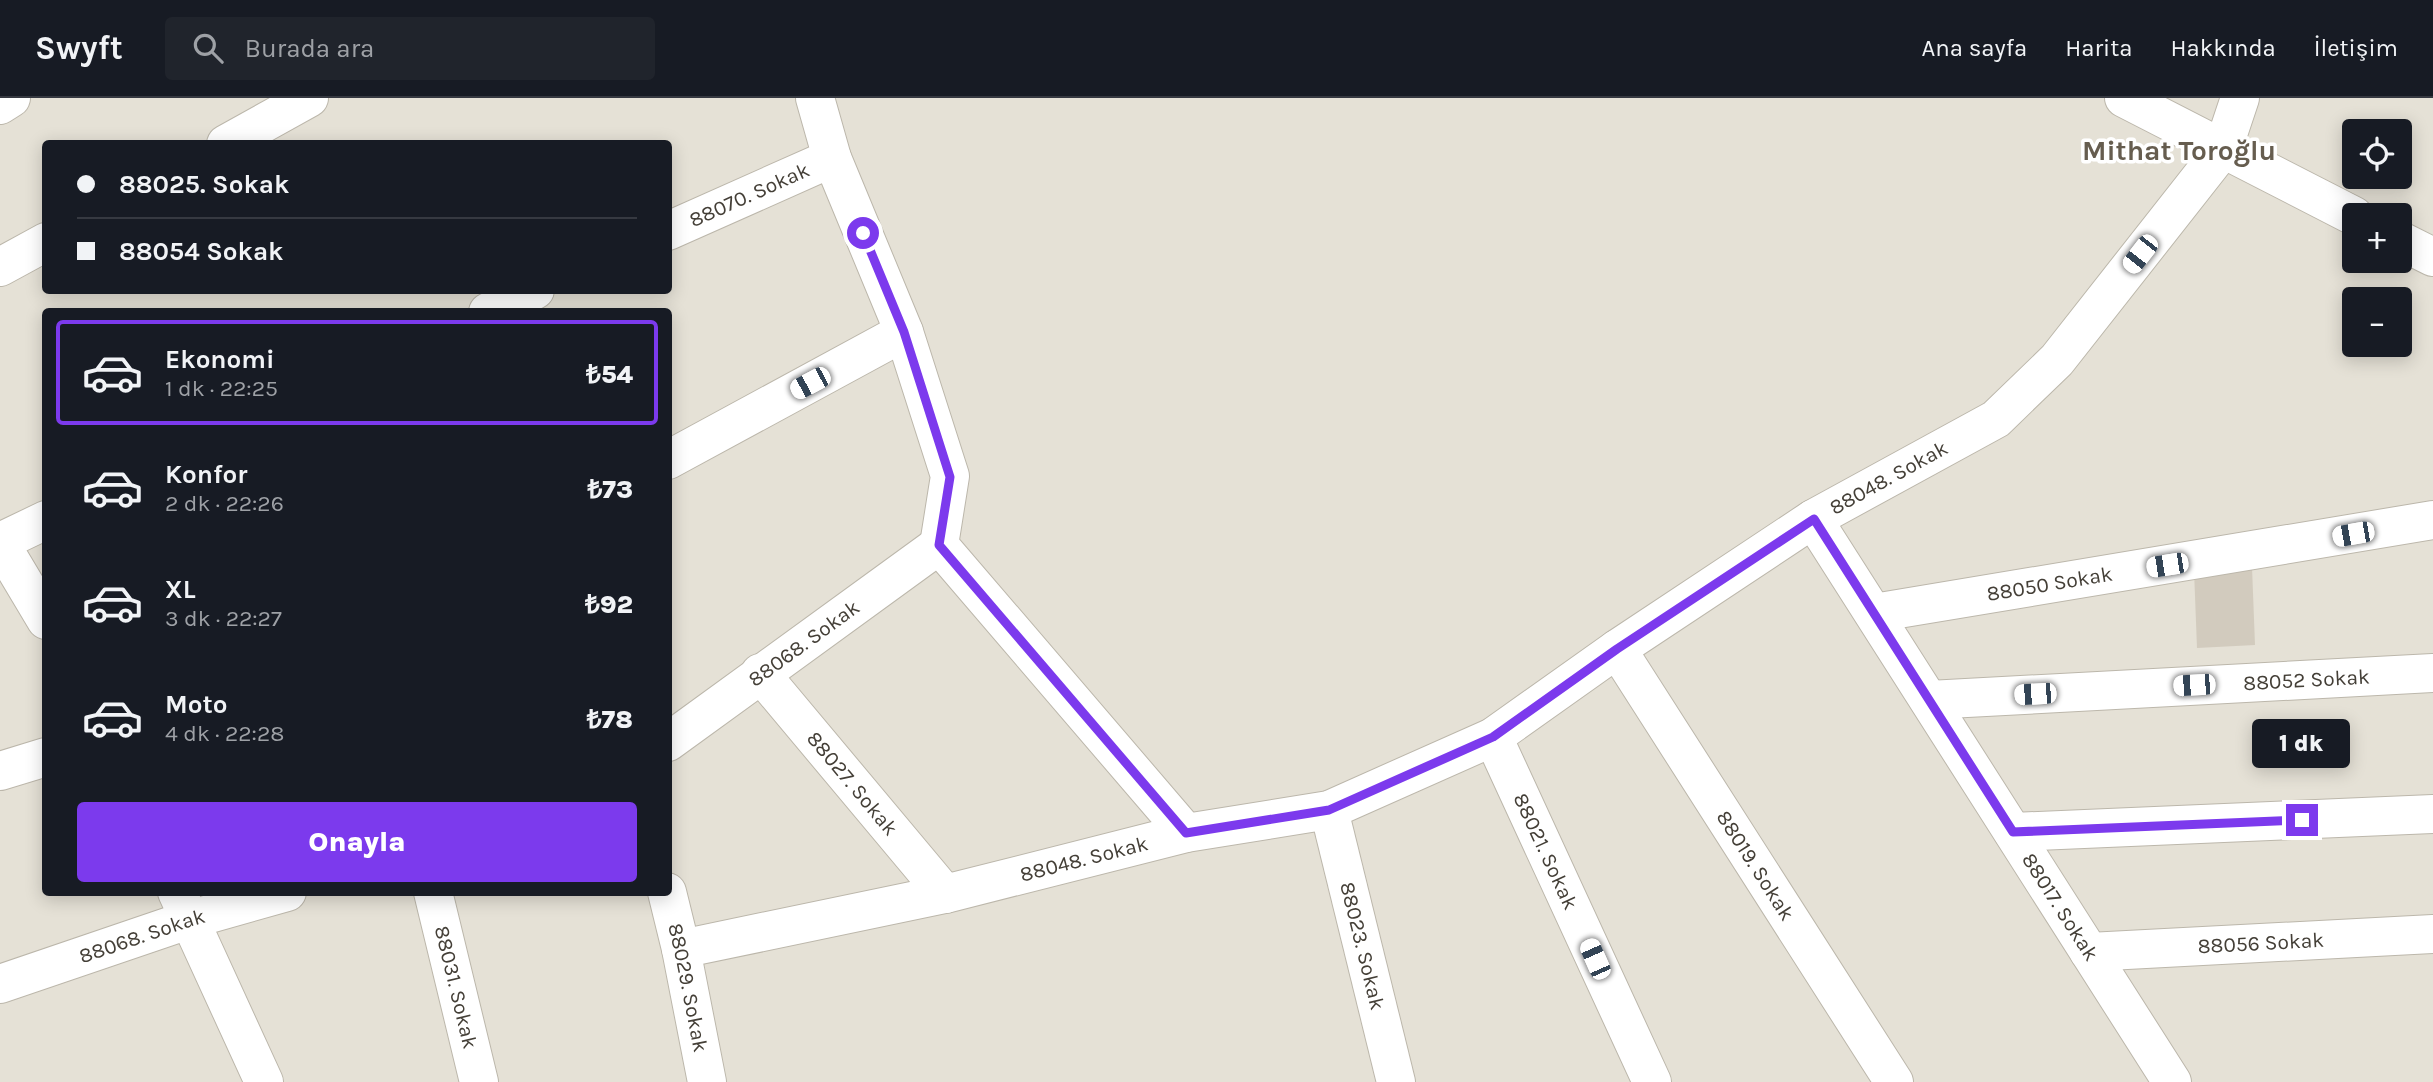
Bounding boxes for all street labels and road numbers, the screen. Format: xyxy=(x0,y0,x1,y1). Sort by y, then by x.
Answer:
street label: 88070. Sokak xyxy=(686,158,813,232)
street label: 88048. Sokak xyxy=(1825,436,1952,520)
street label: 88050 Sokak xyxy=(1985,561,2114,606)
street label: 88068. Sokak xyxy=(744,595,864,692)
street label: 88052 Sokak xyxy=(2243,664,2371,695)
street label: 88027. Sokak xyxy=(802,726,903,841)
street label: 88021. Sokak xyxy=(1509,789,1583,914)
street label: 88019. Sokak xyxy=(1712,806,1800,925)
street label: 88048. Sokak xyxy=(1017,831,1151,887)
street label: 88017. Sokak xyxy=(2017,848,2104,965)
street label: 88023. Sokak xyxy=(1335,879,1390,1013)
street label: 88068. Sokak xyxy=(76,904,208,968)
street label: 88029. Sokak xyxy=(663,921,713,1054)
street label: 88031. Sokak xyxy=(430,923,483,1051)
street label: 88056 Sokak xyxy=(2197,928,2325,958)

